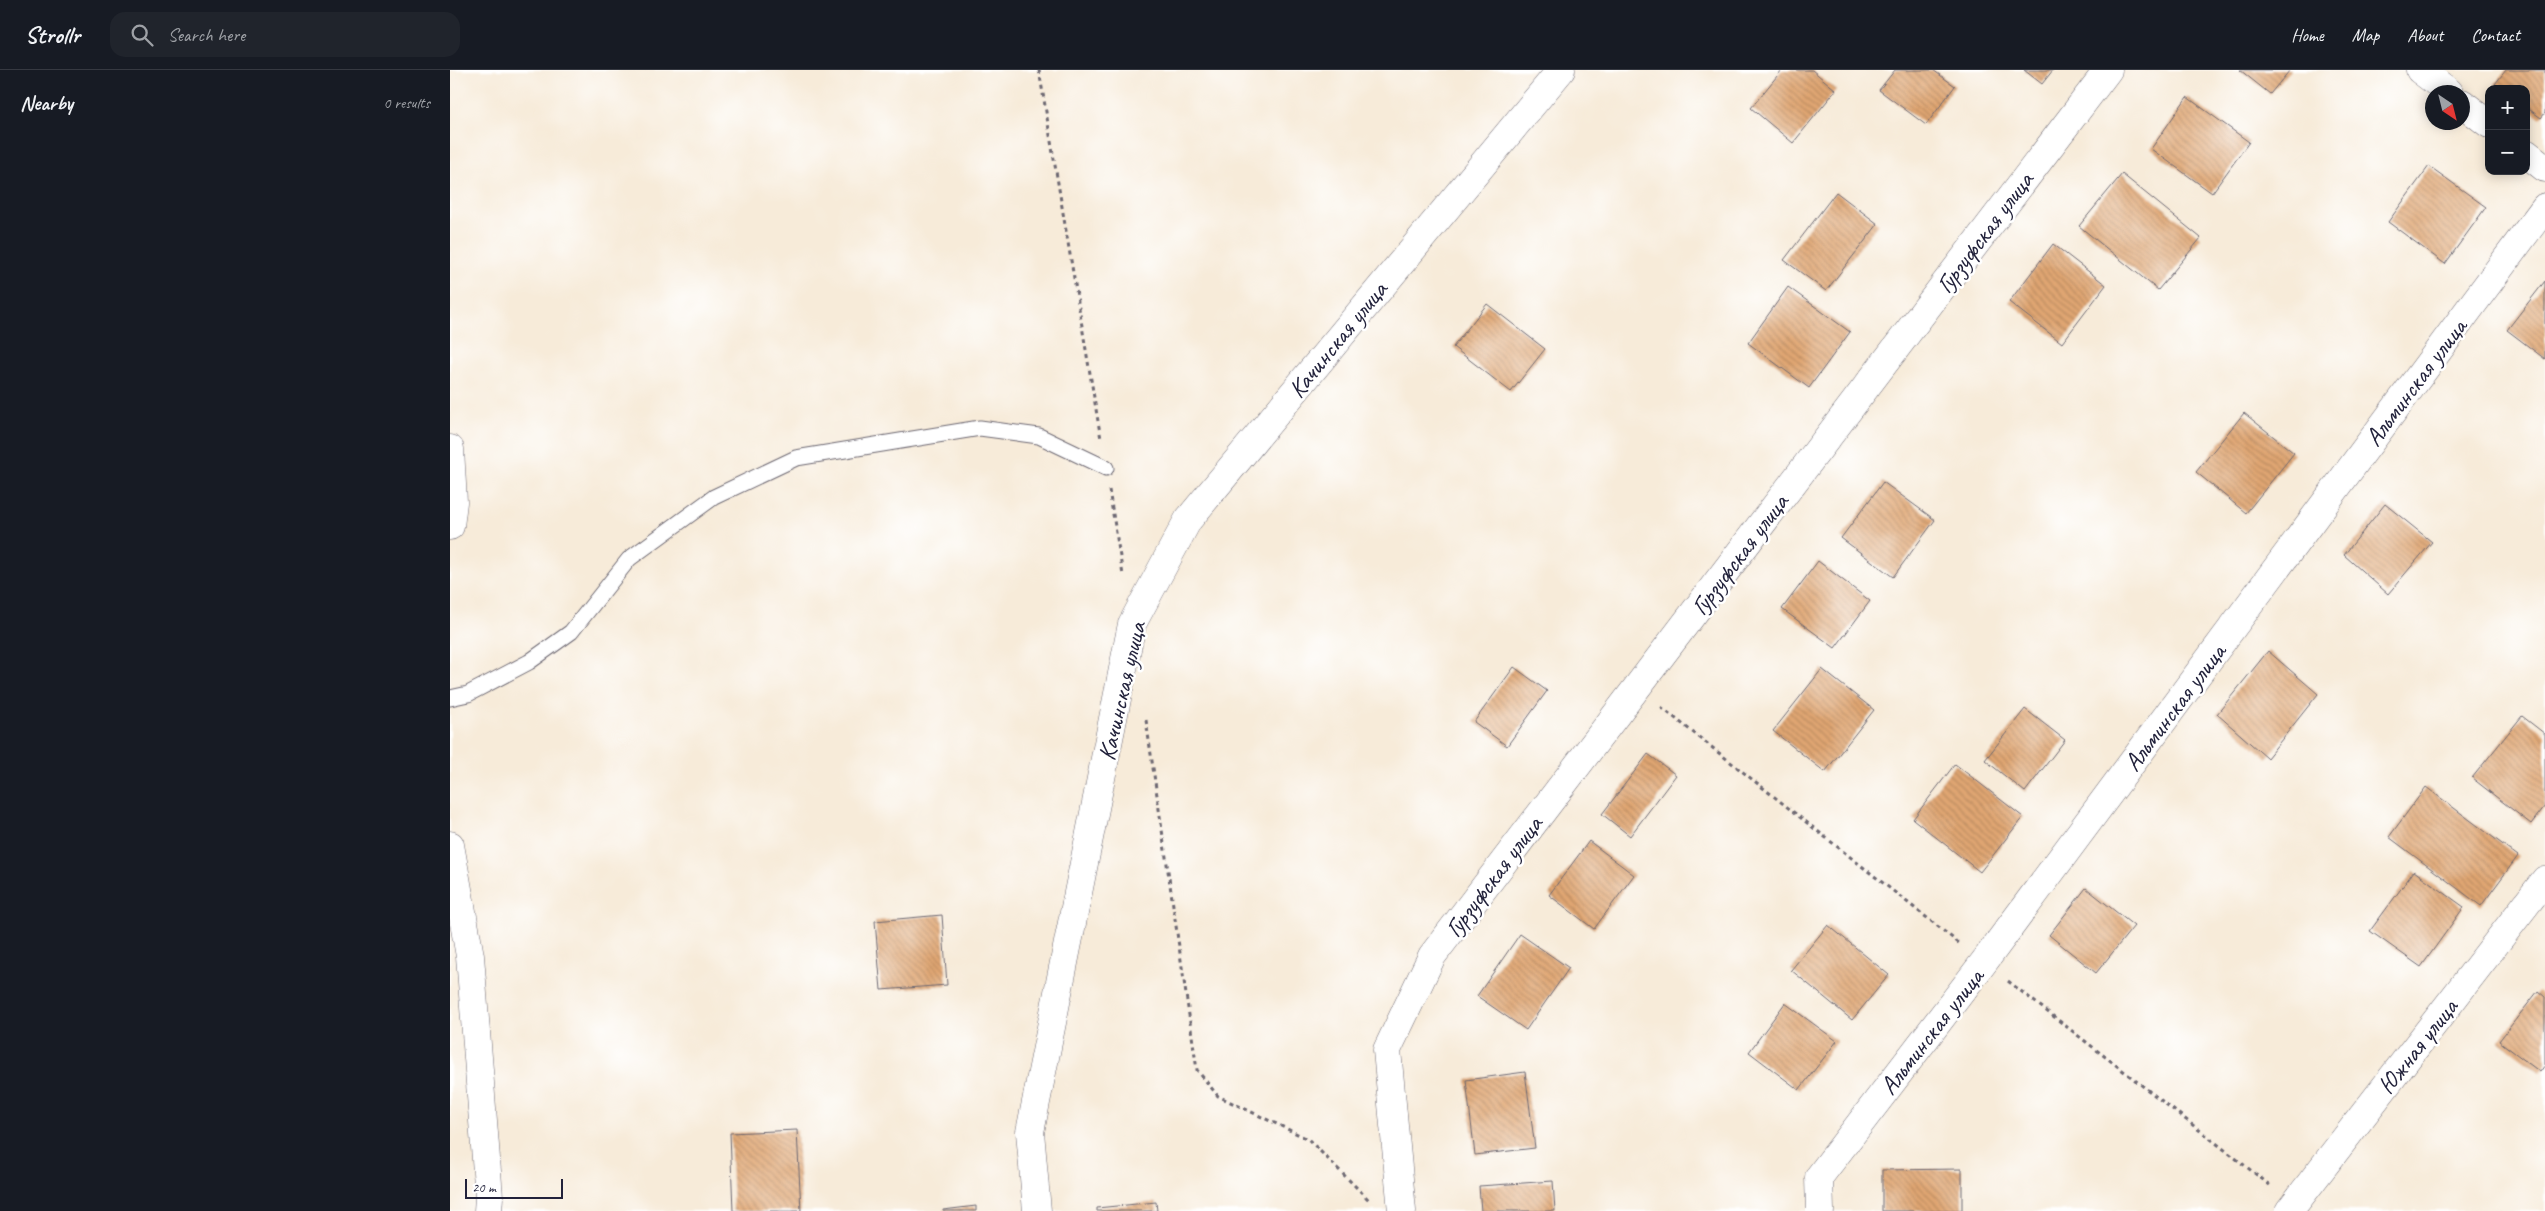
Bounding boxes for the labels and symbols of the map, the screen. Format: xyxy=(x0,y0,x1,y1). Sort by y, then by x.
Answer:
north arrow xyxy=(2425,85,2470,130)
street label: Гурзуфская улица xyxy=(1929,164,2042,300)
street label: Качинская улица xyxy=(1281,273,1396,404)
street label: Альминская улица xyxy=(2357,310,2476,453)
street label: Гурзуфская улица xyxy=(1684,486,1797,622)
street label: Качинская улица xyxy=(1091,617,1154,763)
street label: Альминская улица xyxy=(2116,635,2235,778)
street label: Гурзуфская улица xyxy=(1438,808,1551,944)
street label: Альминская улица xyxy=(1873,960,1993,1101)
street label: Южная улица xyxy=(2371,991,2466,1101)
scale bar xyxy=(465,1176,562,1199)

